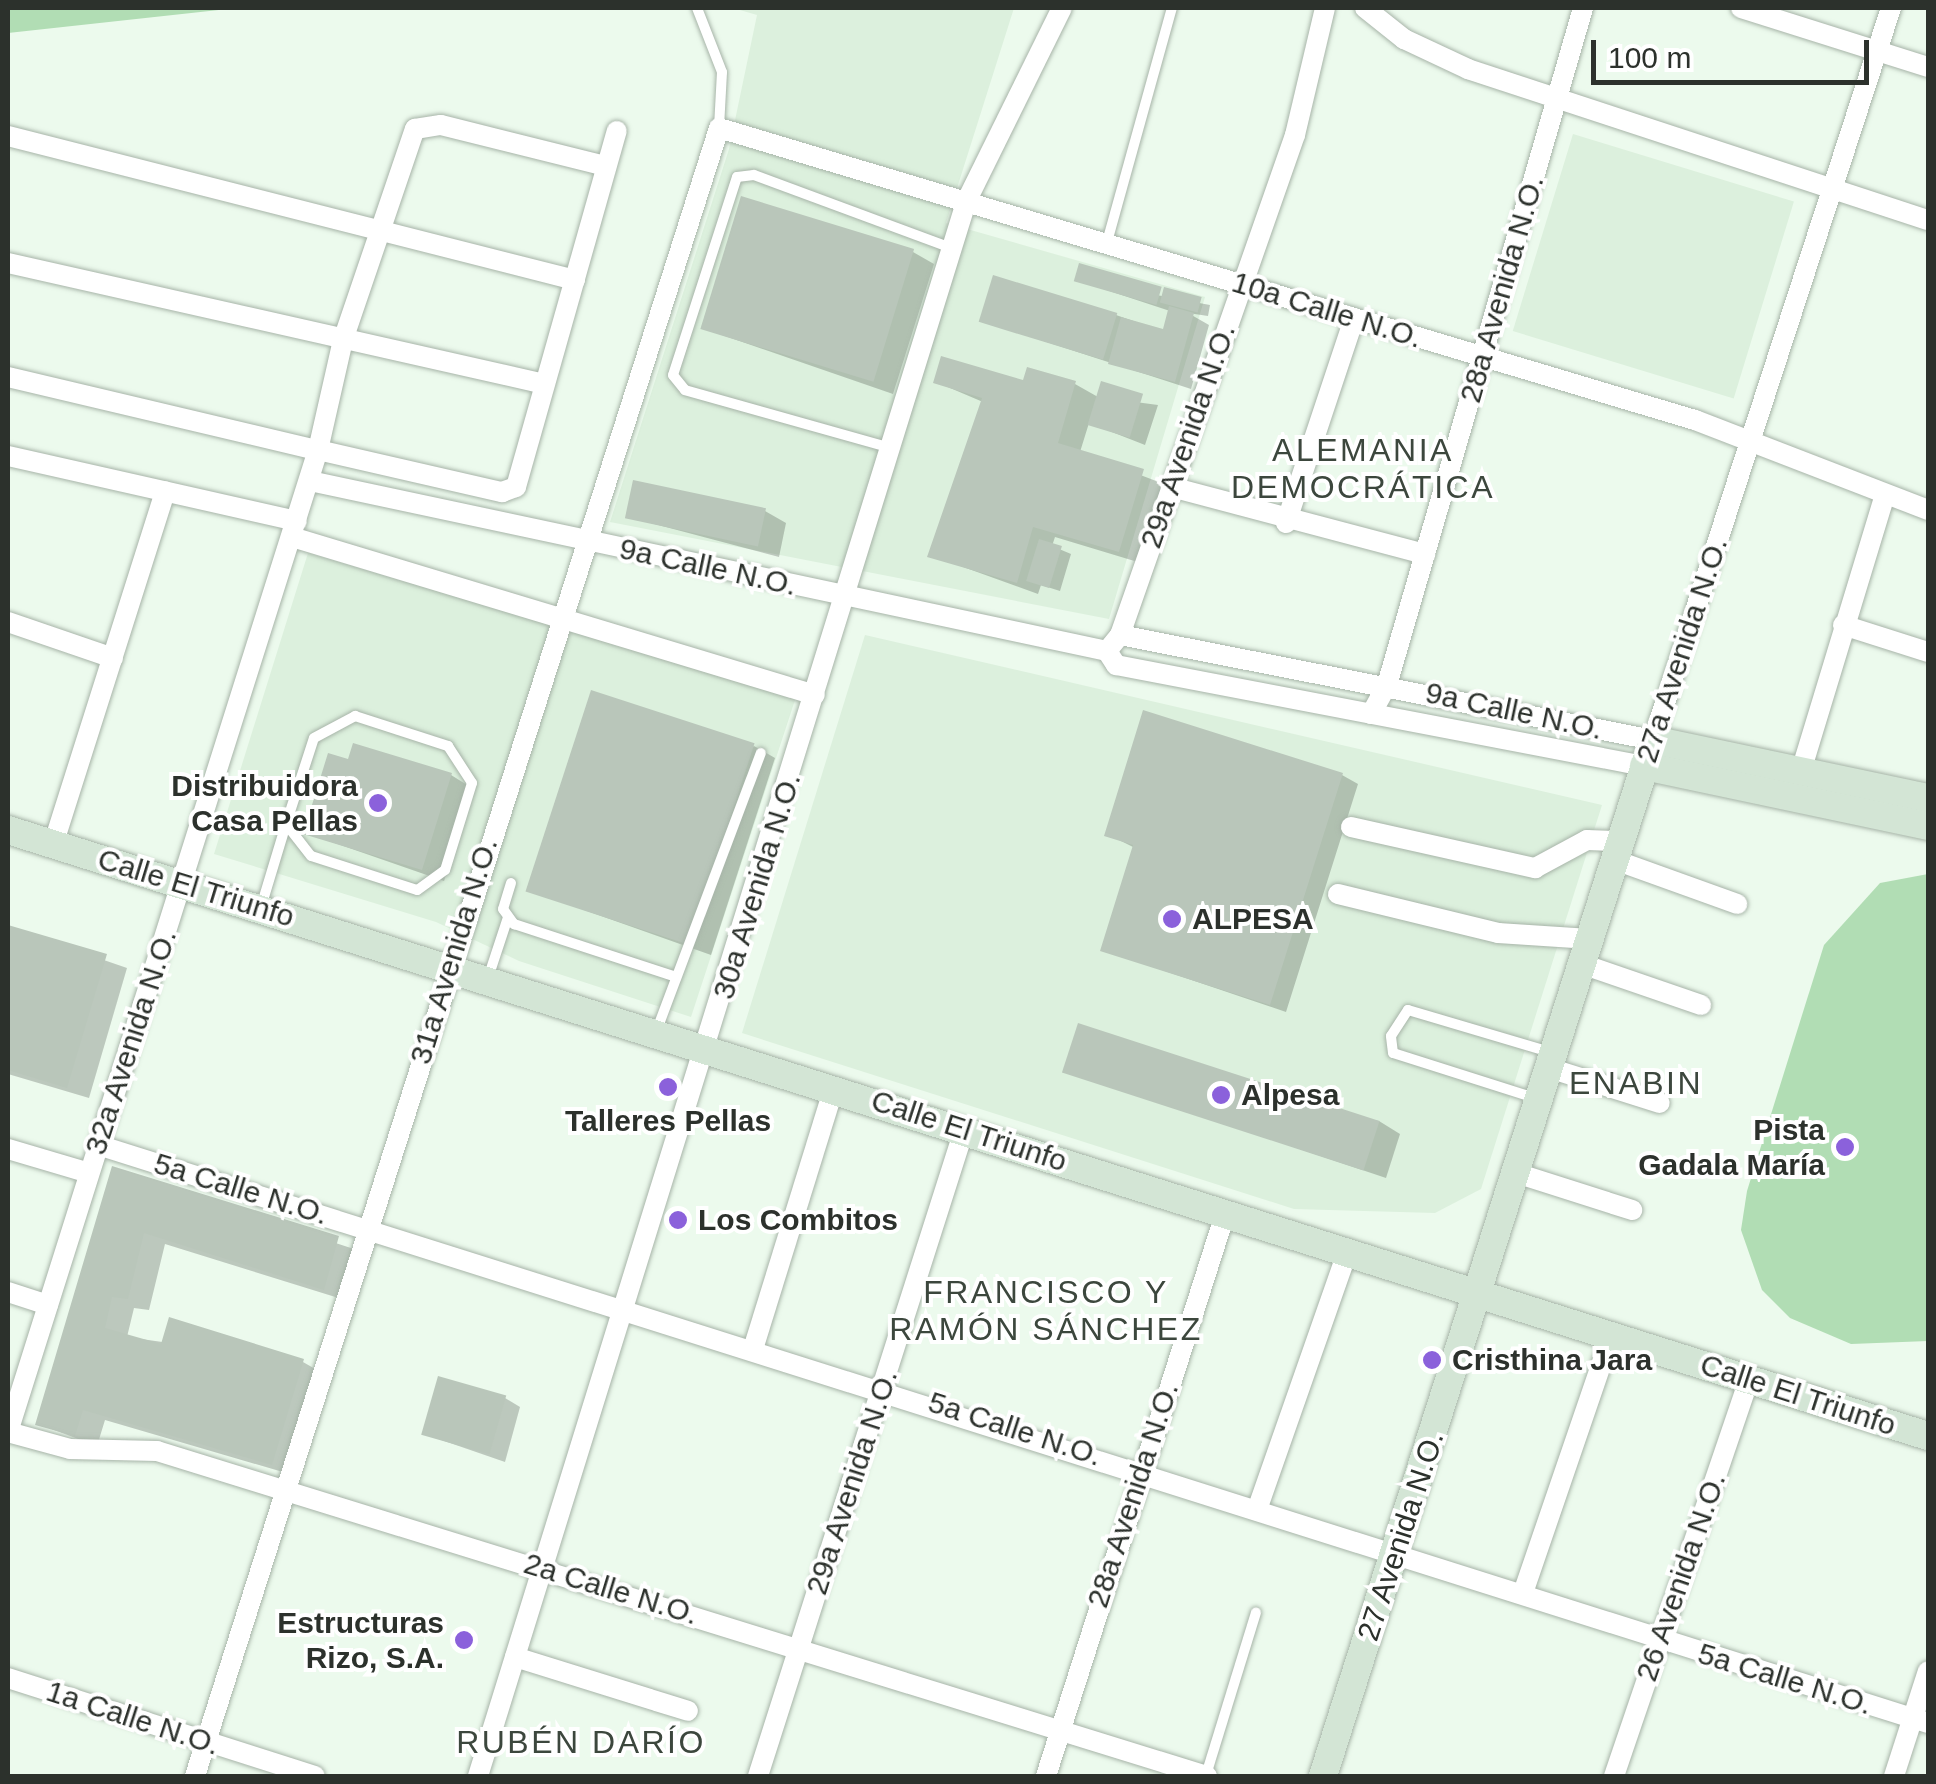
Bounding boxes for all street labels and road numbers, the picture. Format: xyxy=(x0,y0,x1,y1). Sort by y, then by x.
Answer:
street label: 28a Avenida N.O. xyxy=(1452,170,1552,408)
street label: 10a Calle N.O. xyxy=(1228,264,1426,356)
street label: 29a Avenida N.O. xyxy=(1133,318,1243,554)
street label: 9a Calle N.O. xyxy=(616,531,800,603)
street label: 27a Avenida N.O. xyxy=(1628,532,1736,768)
street label: 9a Calle N.O. xyxy=(1422,675,1606,747)
street label: 30a Avenida N.O. xyxy=(705,768,809,1004)
street label: 31a Avenida N.O. xyxy=(402,833,506,1069)
street label: Calle El Triunfo xyxy=(93,841,299,935)
street label: 32a Avenida N.O. xyxy=(77,924,185,1160)
street label: Calle El Triunfo xyxy=(866,1082,1072,1180)
street label: 5a Calle N.O. xyxy=(150,1145,332,1233)
street label: Calle El Triunfo xyxy=(1695,1346,1901,1444)
street label: 29a Avenida N.O. xyxy=(798,1364,906,1600)
street label: 28a Avenida N.O. xyxy=(1079,1377,1187,1613)
street label: 5a Calle N.O. xyxy=(924,1384,1106,1474)
street label: 27 Avenida N.O. xyxy=(1350,1426,1452,1646)
street label: 26 Avenida N.O. xyxy=(1628,1467,1734,1687)
street label: 2a Calle N.O. xyxy=(520,1545,702,1633)
street label: 5a Calle N.O. xyxy=(1694,1635,1876,1723)
street label: 1a Calle N.O. xyxy=(42,1673,224,1763)

